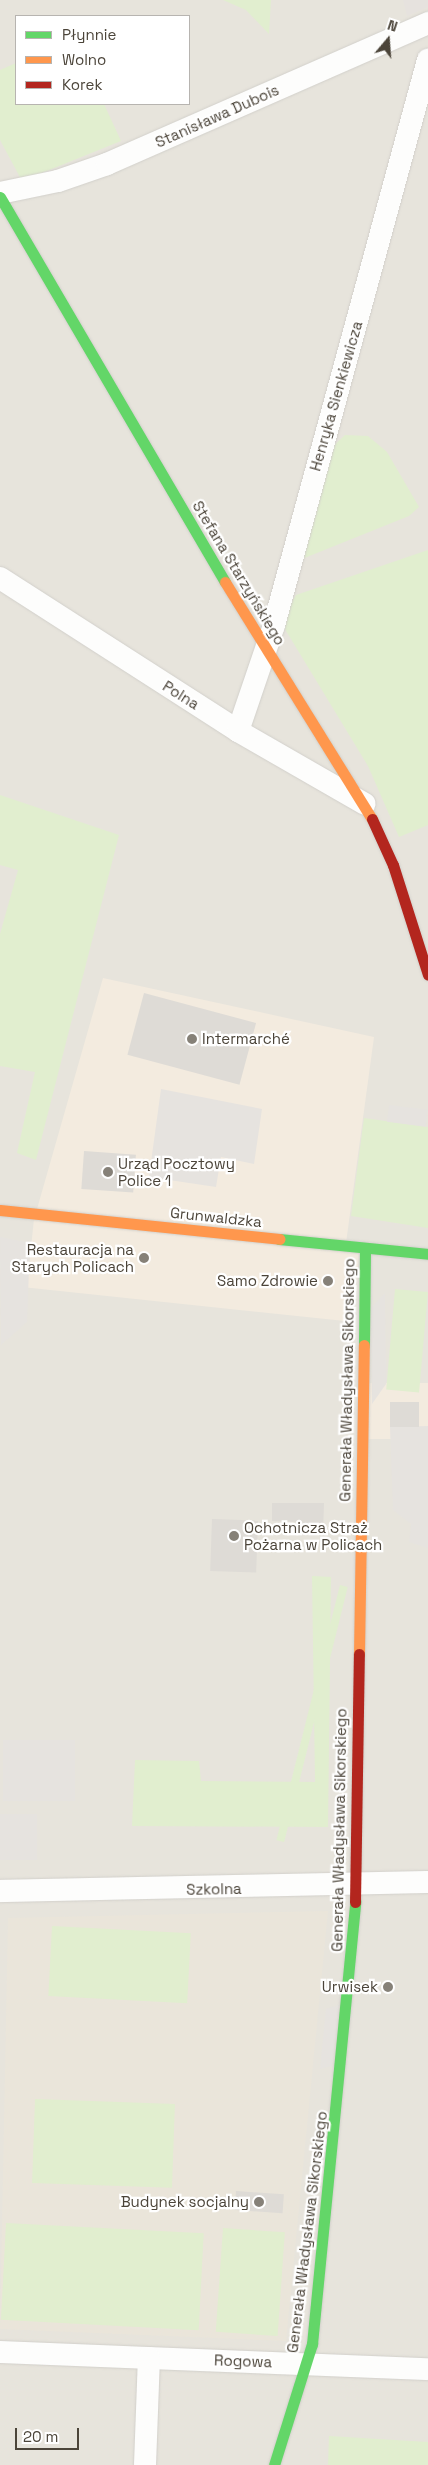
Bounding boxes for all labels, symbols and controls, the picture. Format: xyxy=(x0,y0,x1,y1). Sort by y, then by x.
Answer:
legend xyxy=(15,15,190,105)
north arrow xyxy=(363,15,413,65)
text: N xyxy=(385,16,400,36)
text: Płynnie xyxy=(62,25,116,44)
text: Wolno xyxy=(62,50,106,69)
text: Korek xyxy=(62,75,102,94)
street label: Stanisława Dubois xyxy=(152,81,282,151)
street label: Henryka Sienkiewicza xyxy=(306,319,366,473)
street label: Stefana Starzyńskiego xyxy=(189,498,289,648)
street label: Polna xyxy=(159,677,203,713)
place label: Intermarché xyxy=(202,1030,290,1048)
marker: Intermarché xyxy=(186,1033,198,1045)
place label: Urząd Pocztowy Police 1 xyxy=(118,1154,235,1189)
marker: Urząd Pocztowy Police 1 xyxy=(102,1166,114,1178)
street label: Grunwaldzka xyxy=(169,1203,263,1231)
place label: Restauracja na Starych Policach xyxy=(12,1240,134,1275)
marker: Restauracja na Starych Policach xyxy=(138,1252,150,1264)
street label: Generała Władysława Sikorskiego xyxy=(336,1258,358,1502)
place label: Samo Zdrowie xyxy=(217,1272,318,1290)
marker: Samo Zdrowie xyxy=(322,1275,334,1287)
place label: Ochotnicza Straż Pożarna w Policach xyxy=(244,1518,382,1553)
marker: Ochotnicza Straż Pożarna w Policach xyxy=(228,1530,240,1542)
street label: Generała Władysława Sikorskiego xyxy=(328,1708,350,1952)
street label: Szkolna xyxy=(186,1880,242,1898)
place label: Urwisek xyxy=(322,1978,378,1996)
marker: Urwisek xyxy=(382,1981,394,1993)
street label: Generała Władysława Sikorskiego xyxy=(283,2110,331,2354)
place label: Budynek socjalny xyxy=(121,2193,249,2211)
marker: Budynek socjalny xyxy=(253,2196,265,2208)
street label: Rogowa xyxy=(214,2351,272,2371)
scale bar xyxy=(18,2418,81,2450)
text: 20 m xyxy=(23,2427,58,2446)

